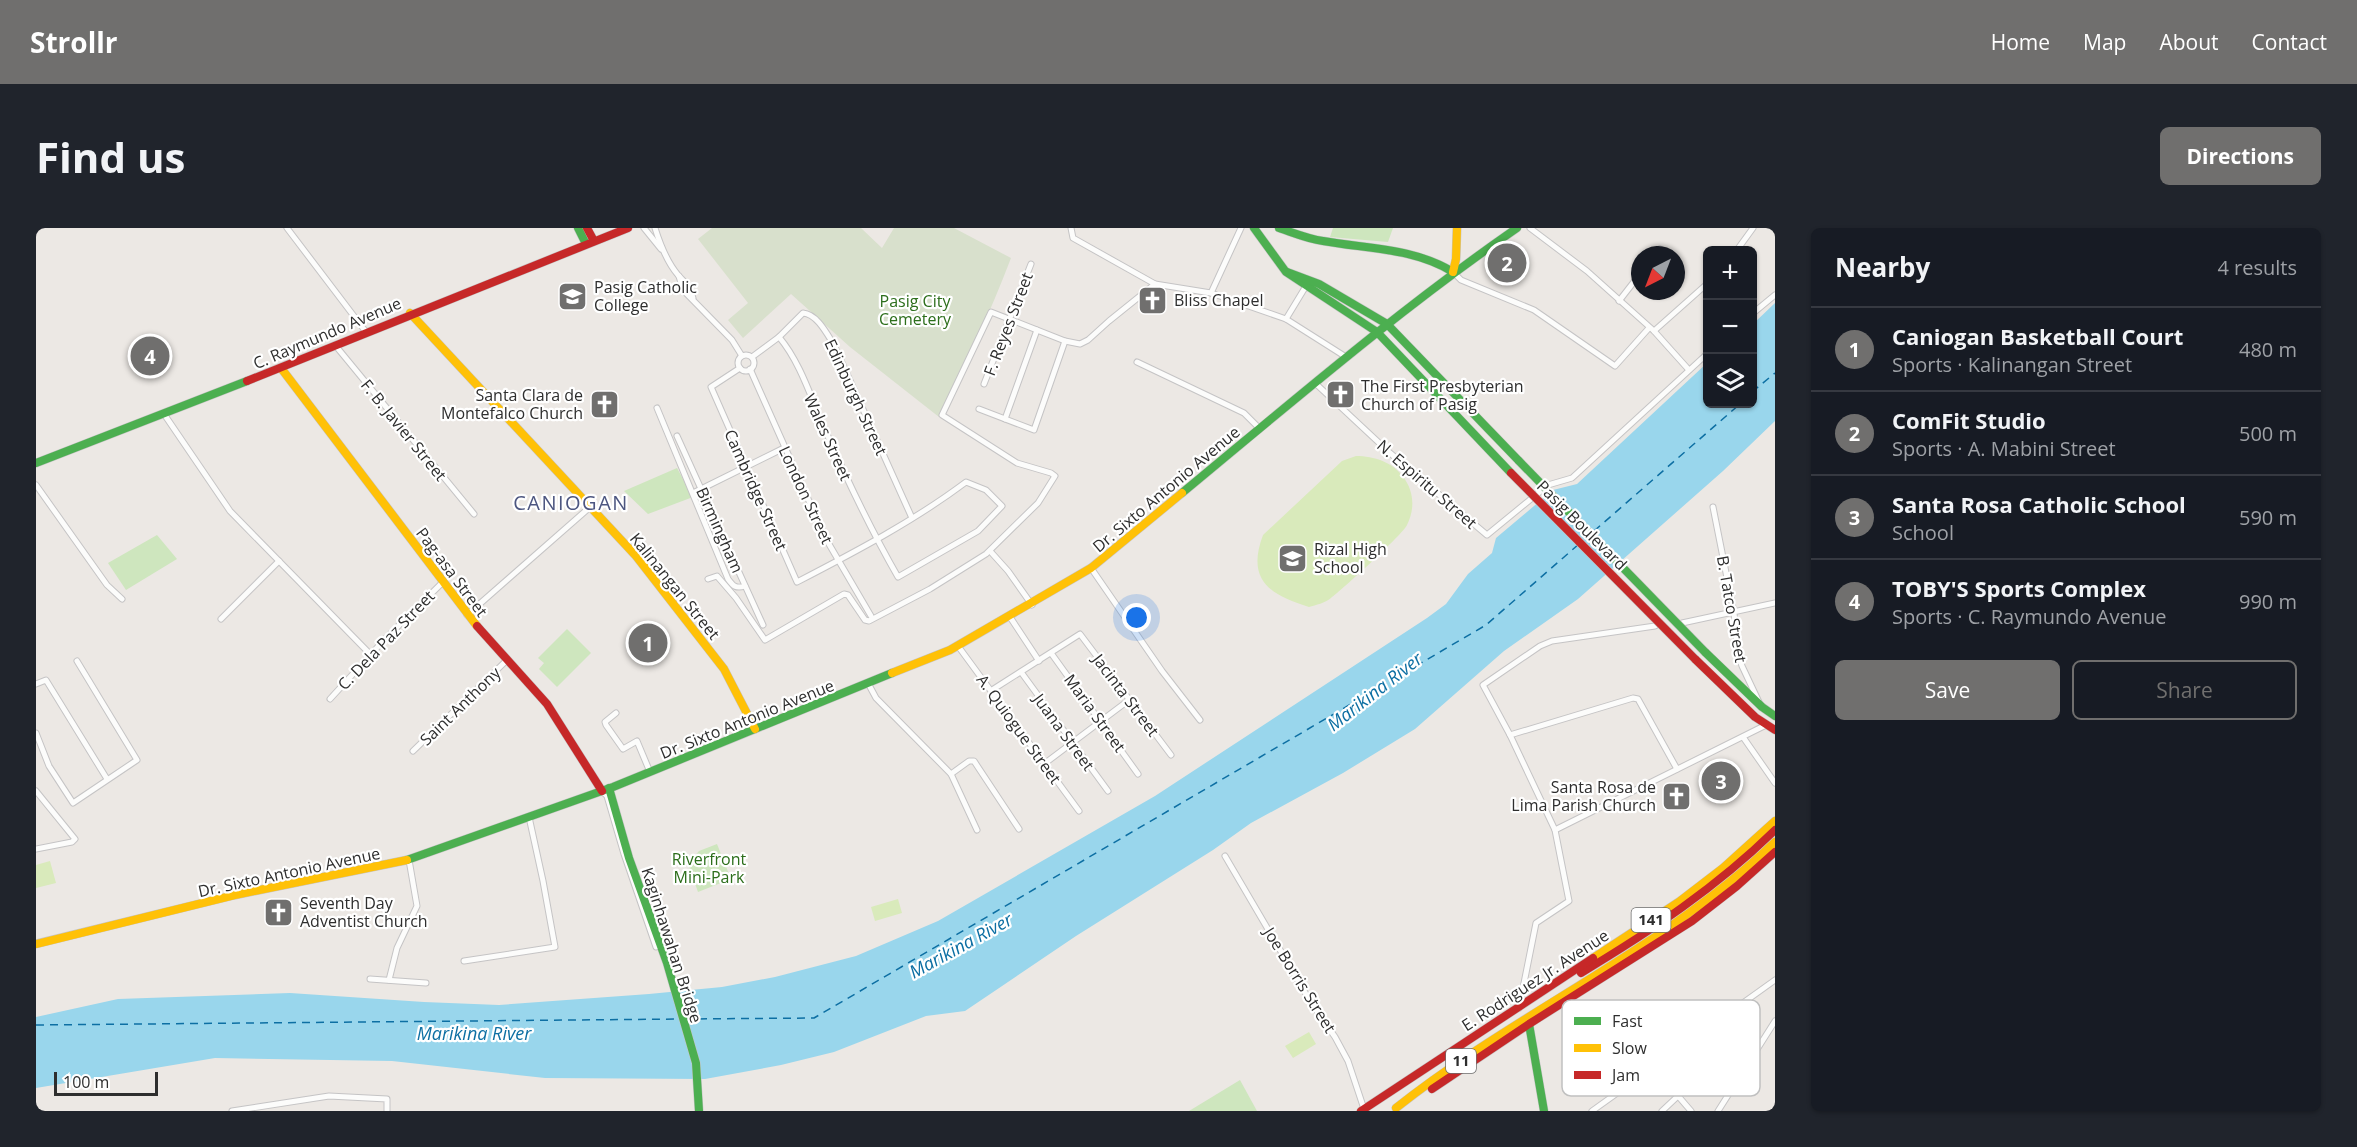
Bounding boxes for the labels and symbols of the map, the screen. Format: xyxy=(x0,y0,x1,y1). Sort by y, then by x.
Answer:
pin: 2 xyxy=(1488,240,1526,285)
north arrow xyxy=(1631,246,1685,300)
street label: F. Reyes Street xyxy=(978,269,1038,379)
place label: Pasig Catholic College xyxy=(594,276,697,316)
school or university icon: Pasig Catholic College xyxy=(557,280,589,312)
church icon: Bliss Chapel xyxy=(1137,284,1169,316)
place label: Bliss Chapel xyxy=(1174,289,1263,311)
park label: Pasig City Cemetery xyxy=(879,290,952,330)
street label: C. Raymundo Avenue xyxy=(250,292,404,374)
pin: 4 xyxy=(130,334,170,378)
street label: Edinburgh Street xyxy=(819,335,893,459)
street label: F. B. Javier Street xyxy=(356,375,452,486)
place label: The First Presbyterian Church of Pasig xyxy=(1361,375,1524,415)
church icon: The First Presbyterian Church of Pasig xyxy=(1324,379,1356,411)
place label: Santa Clara de Montefalco Church xyxy=(441,384,583,424)
church icon: Santa Clara de Montefalco Church xyxy=(588,388,620,420)
street label: Wales Street xyxy=(799,390,857,484)
street label: Dr. Sixto Antonio Avenue xyxy=(1088,421,1244,557)
street label: Cambridge Street xyxy=(719,426,793,554)
street label: N. Espiritu Street xyxy=(1372,434,1482,534)
street label: London Street xyxy=(774,442,838,548)
street label: Pasig Boulevard xyxy=(1532,475,1632,575)
street label: Birmingham xyxy=(691,484,749,576)
district label: CANIOGAN xyxy=(513,489,629,516)
street label: Pag-asa Street xyxy=(411,523,493,621)
street label: Kalinangan Street xyxy=(625,528,725,644)
place label: Rizal High School xyxy=(1314,538,1387,578)
school or university icon: Rizal High School xyxy=(1277,542,1309,574)
street label: B. Tatco Street xyxy=(1712,554,1752,664)
street label: C. Dela Paz Street xyxy=(333,585,440,695)
your location xyxy=(1122,603,1151,632)
pin: 1 xyxy=(628,620,668,666)
water label: Marikina River xyxy=(1322,646,1428,736)
street label: Jacinta Street xyxy=(1086,648,1164,741)
street label: Saint Anthony xyxy=(415,661,506,750)
street label: Maria Street xyxy=(1059,669,1131,757)
street label: A. Quiogue Street xyxy=(972,670,1066,789)
street label: Dr. Sixto Antonio Avenue xyxy=(657,674,837,764)
street label: Juana Street xyxy=(1027,687,1100,775)
pin: 3 xyxy=(1702,758,1740,804)
place label: Santa Rosa de Lima Parish Church xyxy=(1511,776,1656,816)
church icon: Santa Rosa de Lima Parish Church xyxy=(1661,780,1693,812)
street label: Dr. Sixto Antonio Avenue xyxy=(196,842,382,902)
park label: Riverfront Mini-Park xyxy=(672,848,747,888)
street label: Kaginhawahan Bridge xyxy=(636,864,708,1026)
place label: Seventh Day Adventist Church xyxy=(300,892,428,932)
church icon: Seventh Day Adventist Church xyxy=(263,896,295,928)
water label: Marikina River xyxy=(905,906,1017,983)
road number: 141 xyxy=(1632,908,1670,932)
street label: Joe Borris Street xyxy=(1258,921,1341,1037)
street label: E. Rodriguez Jr. Avenue xyxy=(1457,924,1613,1036)
legend xyxy=(1562,1000,1760,1096)
text: Fast xyxy=(1612,1010,1643,1032)
water label: Marikina River xyxy=(417,1021,532,1045)
text: Slow xyxy=(1612,1037,1647,1059)
road number: 11 xyxy=(1446,1049,1476,1073)
text: Jam xyxy=(1610,1064,1640,1086)
scale bar xyxy=(54,1069,158,1096)

